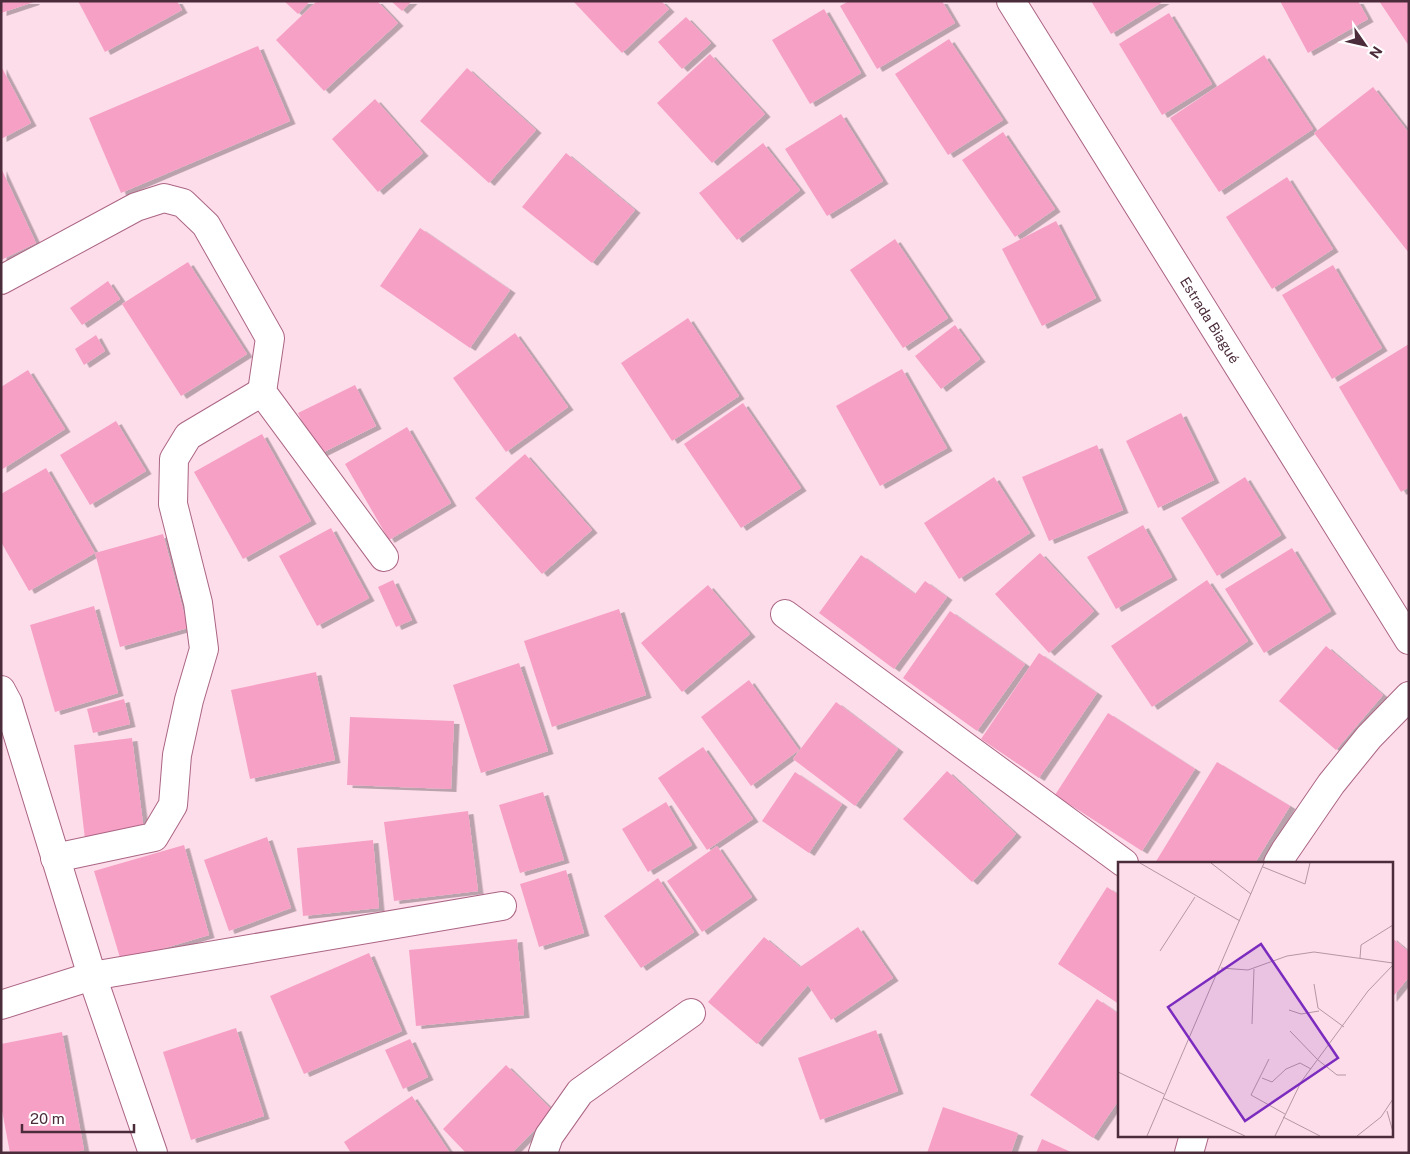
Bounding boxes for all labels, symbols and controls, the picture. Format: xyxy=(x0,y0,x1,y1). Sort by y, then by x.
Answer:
north arrow xyxy=(1340,20,1390,70)
text: N xyxy=(1366,43,1385,61)
street label: Estrada Biagué xyxy=(1177,274,1243,366)
inset map xyxy=(1118,862,1392,1136)
scale bar xyxy=(22,1102,135,1134)
text: 20 m xyxy=(30,1110,65,1127)

